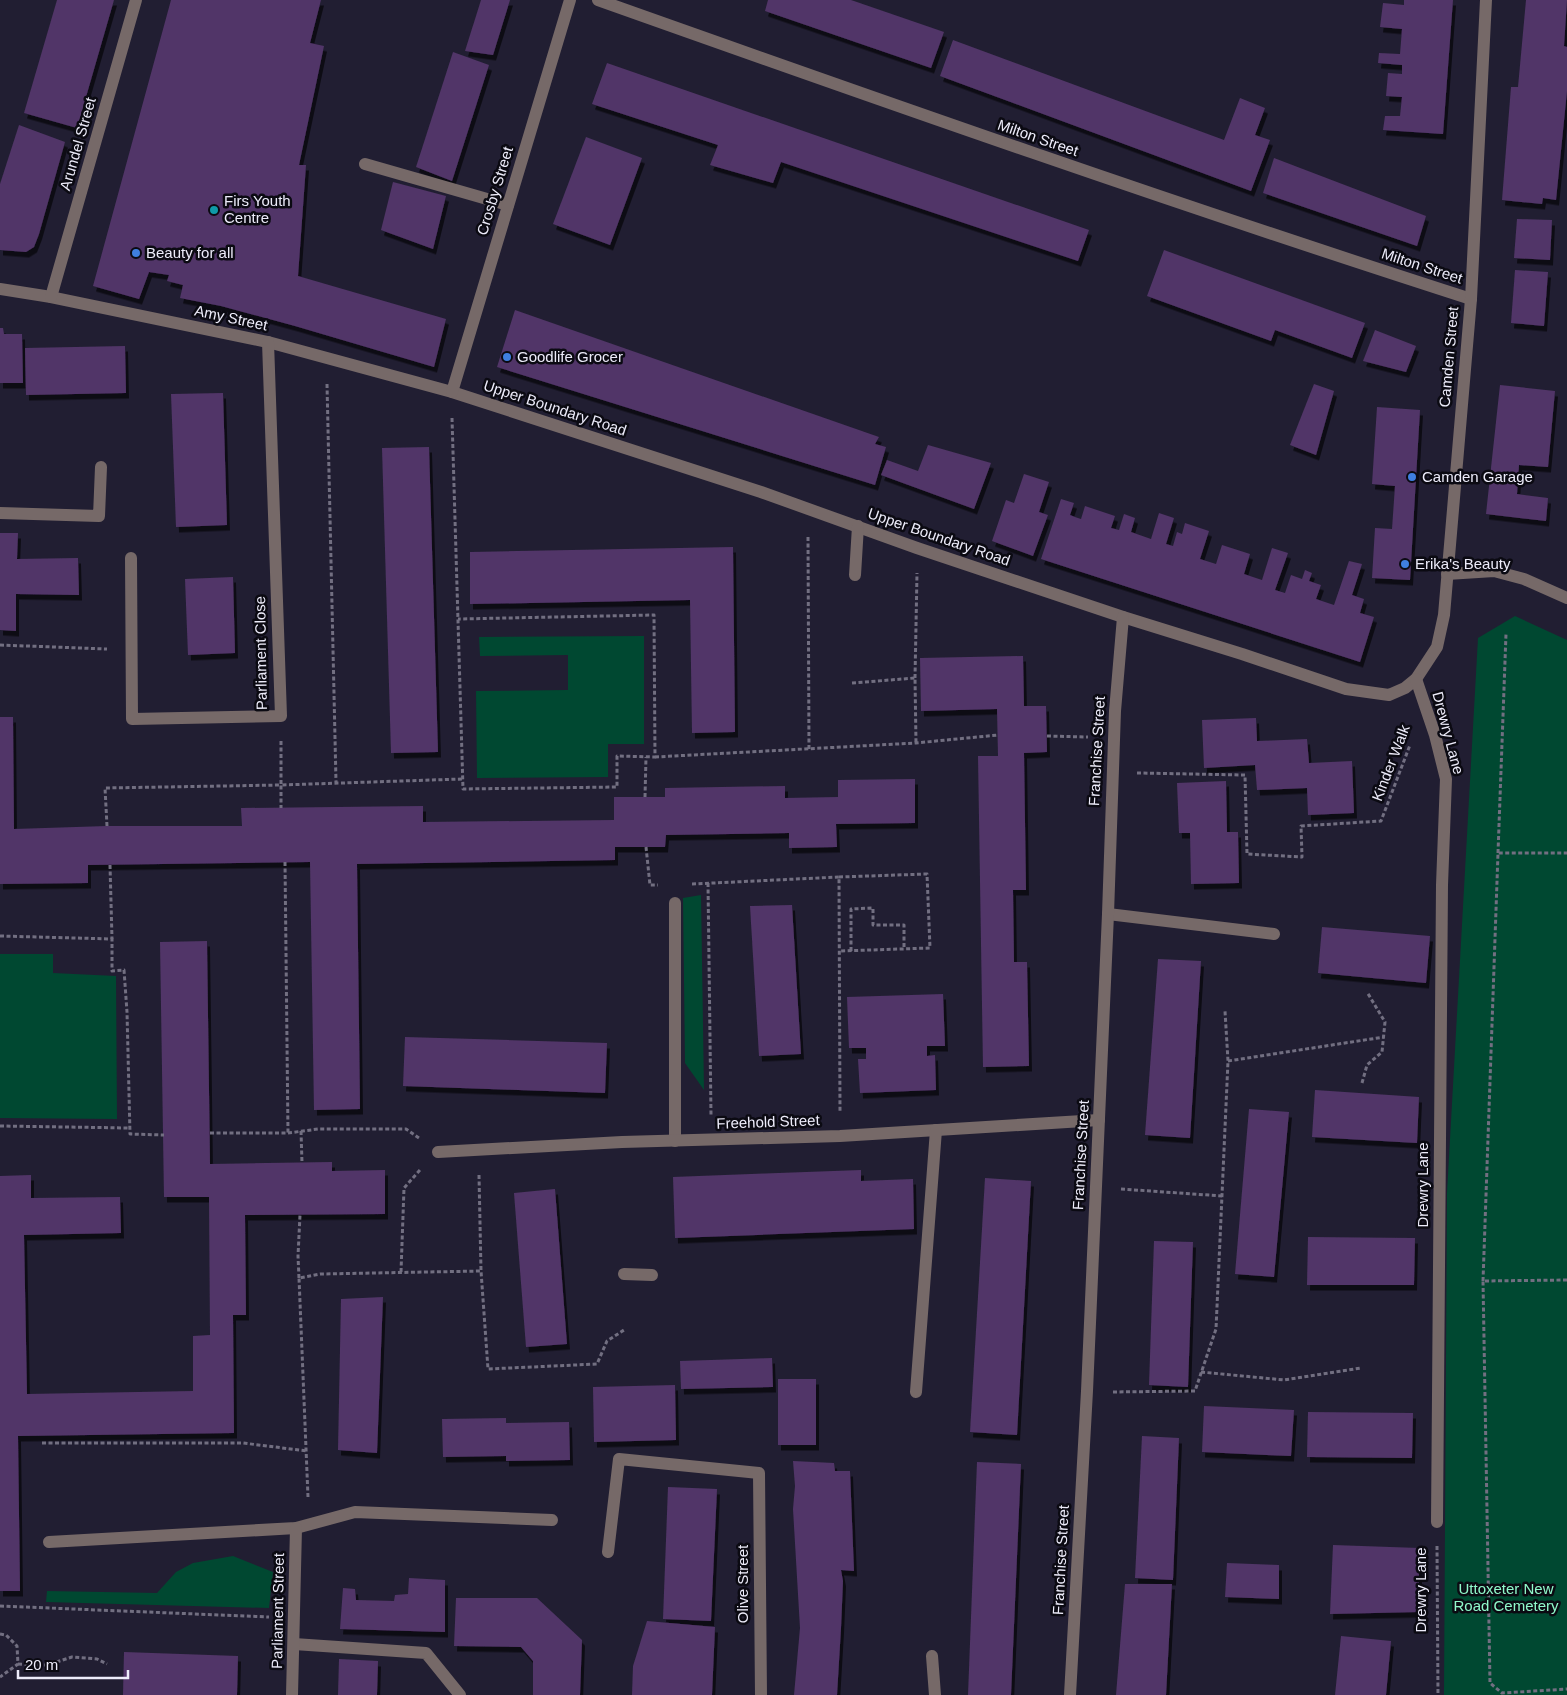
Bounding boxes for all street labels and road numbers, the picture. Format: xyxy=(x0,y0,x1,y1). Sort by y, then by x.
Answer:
street label: Arundel Street xyxy=(56,95,99,192)
street label: Milton Street xyxy=(996,116,1082,160)
street label: Crosby Street xyxy=(473,144,516,237)
street label: Milton Street xyxy=(1379,244,1466,287)
street label: Amy Street xyxy=(193,301,270,334)
street label: Camden Street xyxy=(1436,305,1461,408)
street label: Upper Boundary Road xyxy=(482,376,629,439)
street label: Upper Boundary Road xyxy=(866,504,1012,569)
street label: Parliament Close xyxy=(251,596,270,710)
street label: Drewry Lane xyxy=(1429,690,1468,776)
street label: Franchise Street xyxy=(1085,695,1108,806)
street label: Kinder Walk xyxy=(1368,722,1413,803)
street label: Franchise Street xyxy=(1069,1099,1092,1210)
street label: Freehold Street xyxy=(716,1111,821,1132)
street label: Drewry Lane xyxy=(1414,1142,1431,1228)
street label: Franchise Street xyxy=(1049,1504,1072,1615)
street label: Olive Street xyxy=(734,1544,751,1623)
street label: Drewry Lane xyxy=(1412,1547,1429,1633)
street label: Parliament Street xyxy=(268,1552,287,1669)

